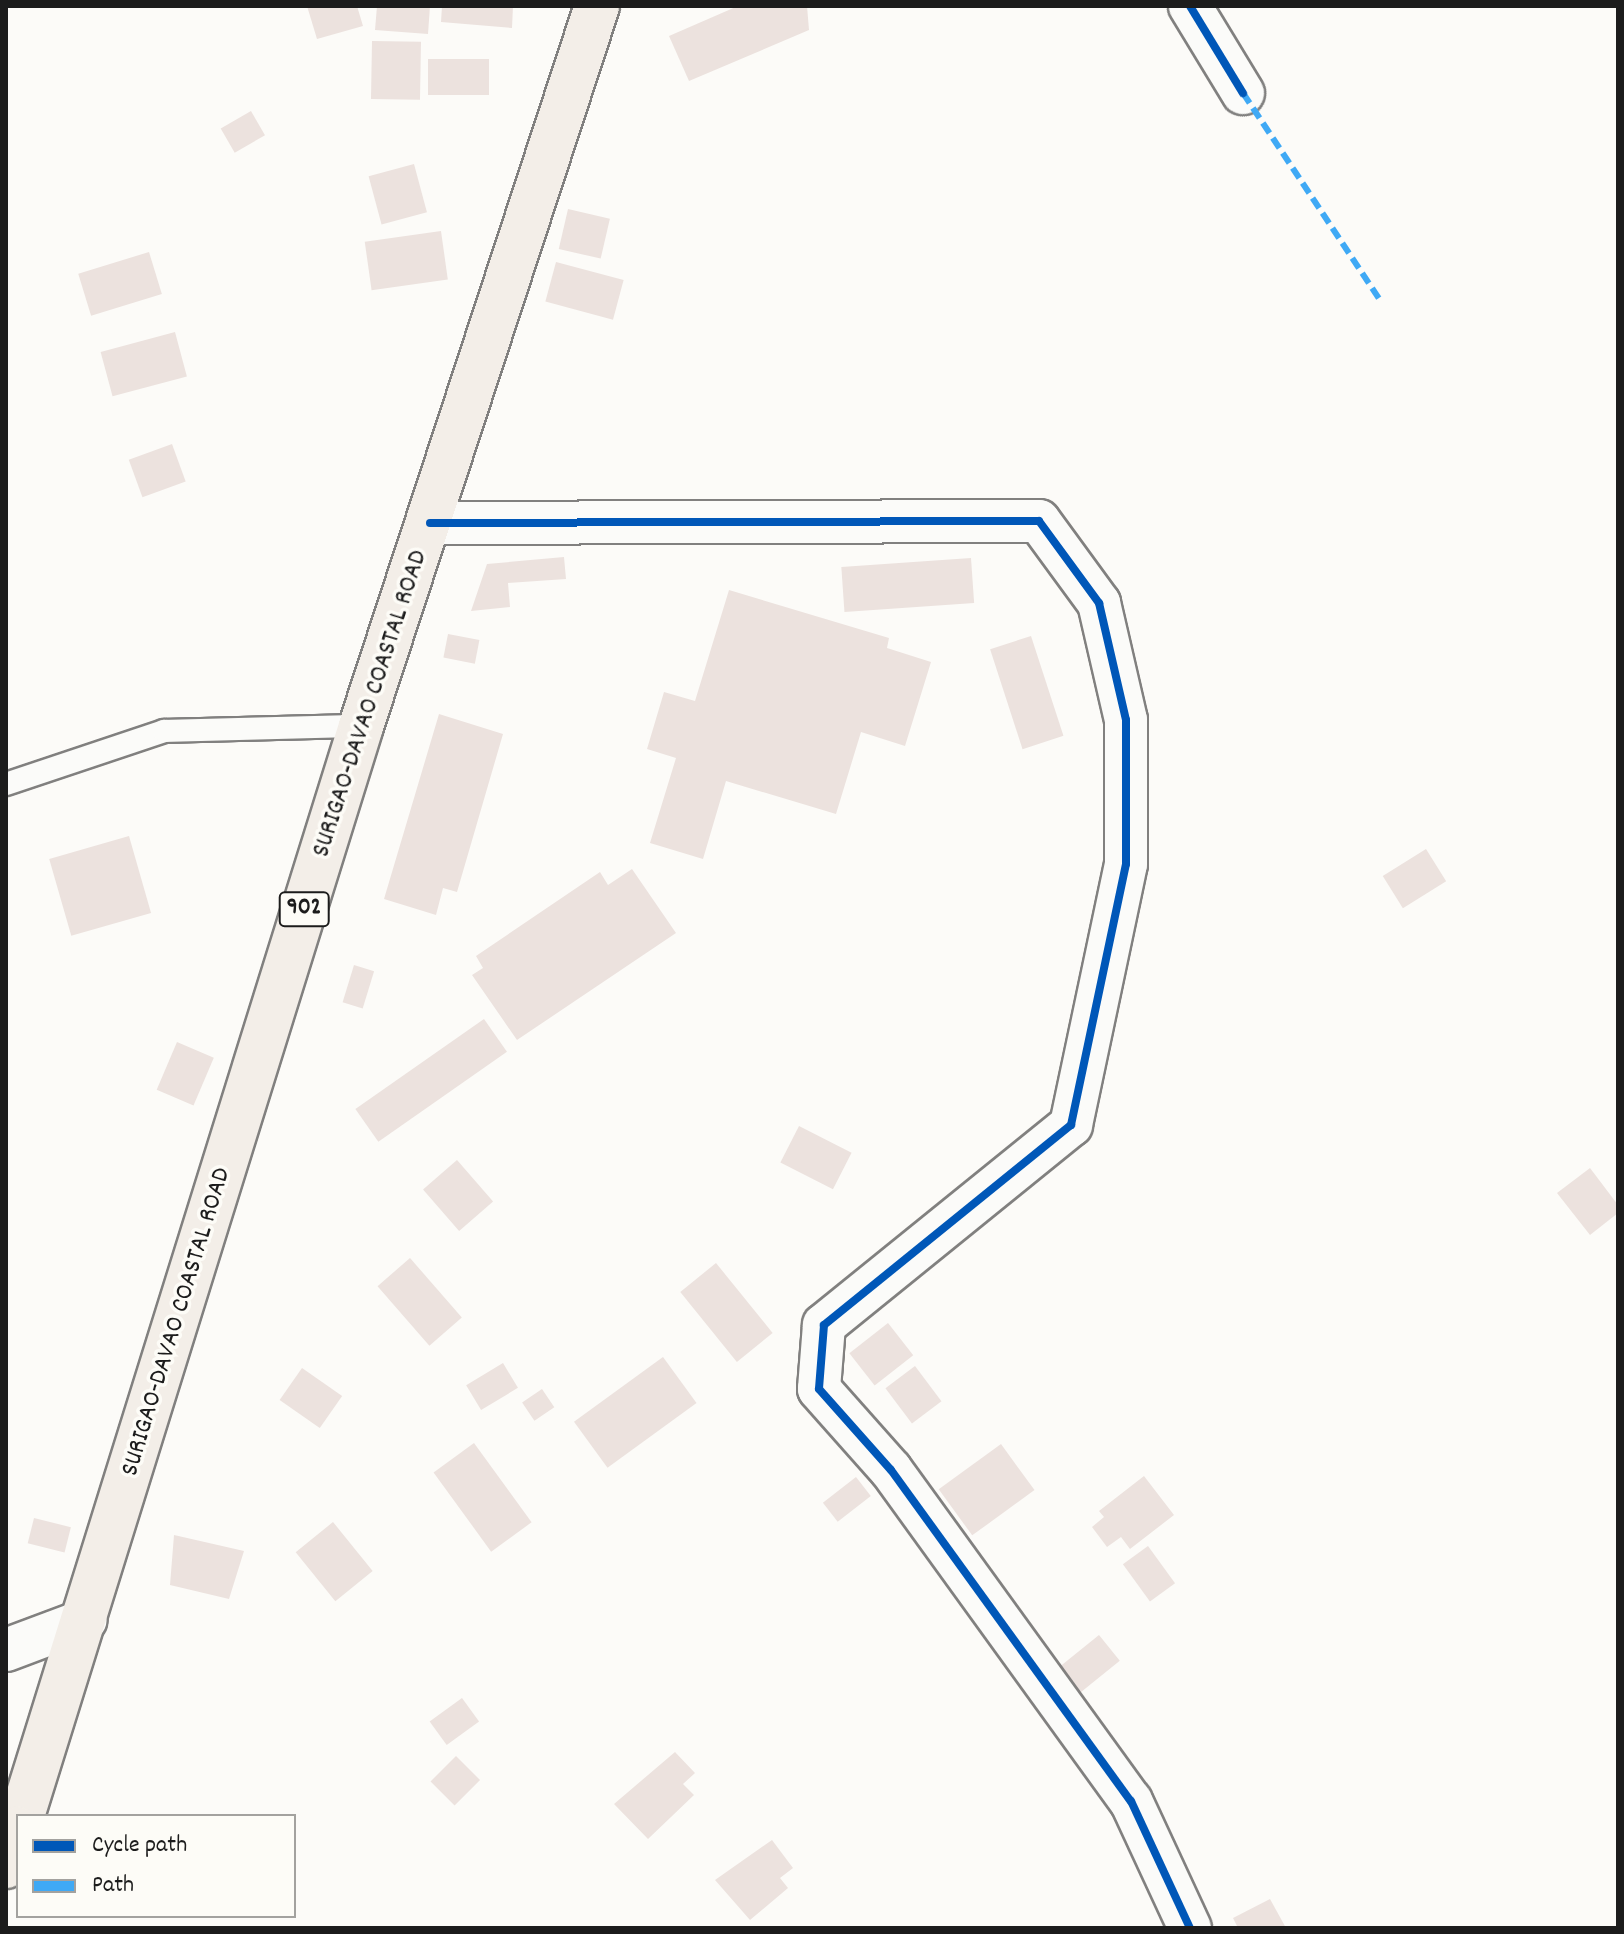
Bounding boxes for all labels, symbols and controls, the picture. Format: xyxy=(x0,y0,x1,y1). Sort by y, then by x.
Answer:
street label: SURIGAO-DAVAO COASTAL ROAD xyxy=(307,547,435,861)
road number: 902 xyxy=(278,889,330,929)
street label: SURIGAO-DAVAO COASTAL ROAD xyxy=(115,1164,239,1480)
legend xyxy=(16,1814,296,1918)
text: Cycle path xyxy=(92,1829,187,1863)
text: Path xyxy=(92,1869,134,1903)

